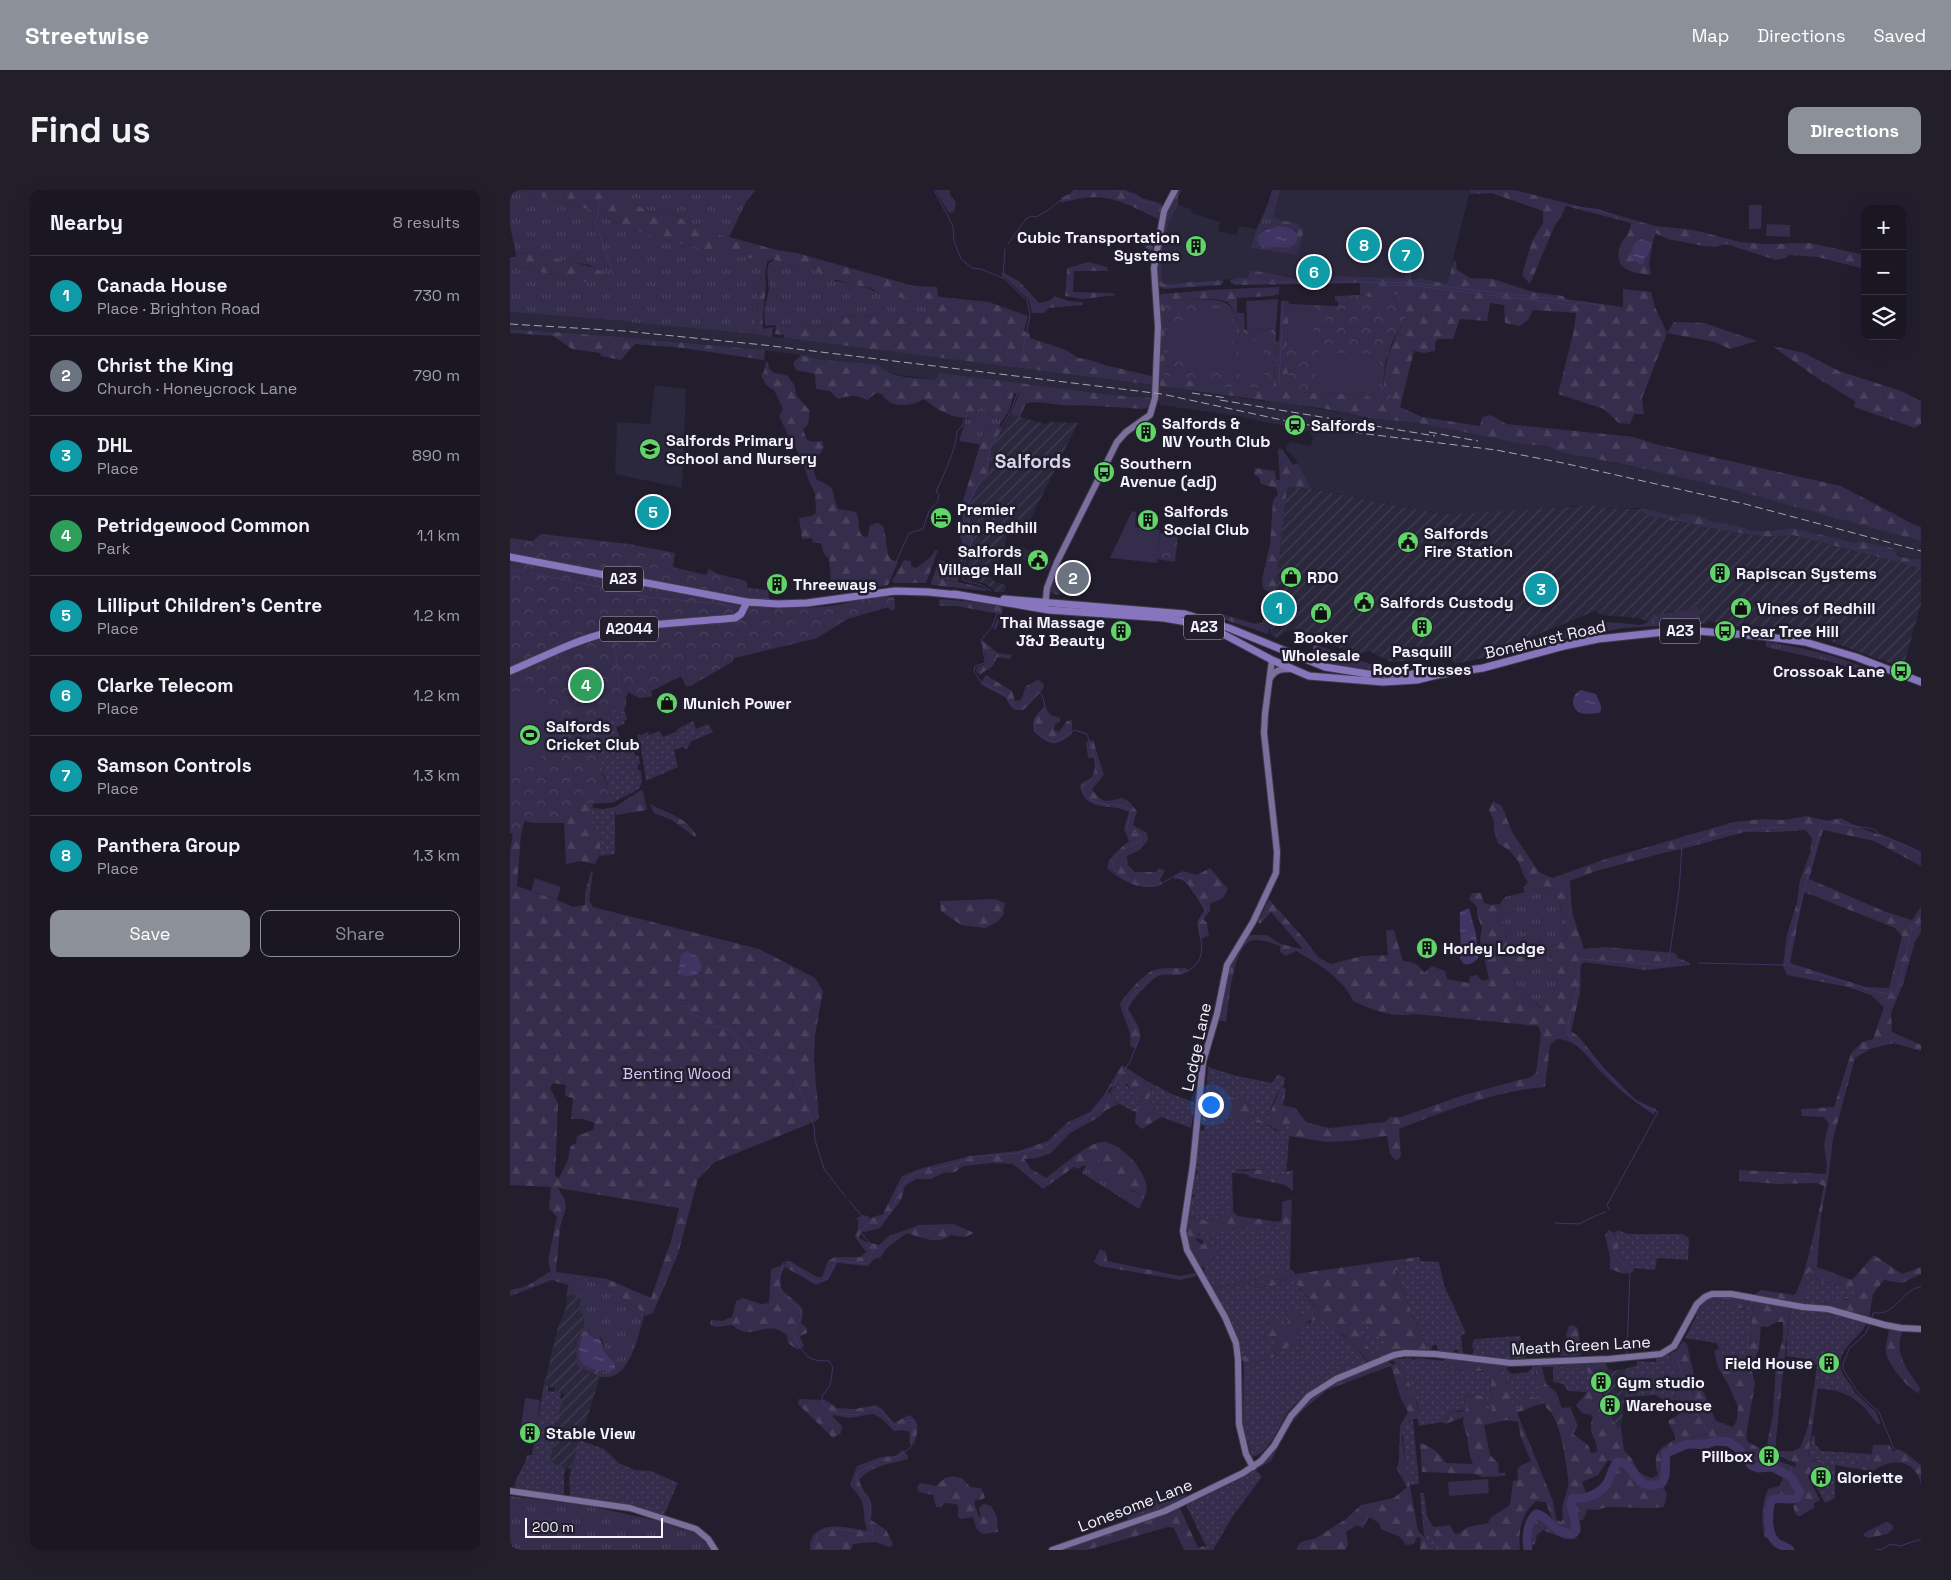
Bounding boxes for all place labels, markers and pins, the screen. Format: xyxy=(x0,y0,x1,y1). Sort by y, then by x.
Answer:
pin: 8 xyxy=(1348,226,1380,264)
place label: Cubic Transportation Systems xyxy=(1017,227,1180,266)
building icon: Cubic Transportation Systems xyxy=(1184,234,1208,258)
pin: 7 xyxy=(1390,236,1422,274)
pin: 6 xyxy=(1298,253,1330,291)
place label: Salfords & NV Youth Club xyxy=(1162,413,1270,452)
station icon: Salfords xyxy=(1283,413,1307,437)
place label: Salfords xyxy=(1311,415,1375,436)
building icon: Salfords & NV Youth Club xyxy=(1134,420,1158,444)
place label: Salfords Primary School and Nursery xyxy=(666,430,817,469)
school or university icon: Salfords Primary School and Nursery xyxy=(638,437,662,461)
place label: Southern Avenue (adj) xyxy=(1120,453,1217,492)
bus stop icon: Southern Avenue (adj) xyxy=(1092,460,1116,484)
pin: 5 xyxy=(637,493,669,531)
place label: Premier Inn Redhill xyxy=(957,499,1037,538)
place label: Salfords Social Club xyxy=(1164,501,1249,540)
hotel icon: Premier Inn Redhill xyxy=(929,506,953,530)
building icon: Salfords Social Club xyxy=(1136,508,1160,532)
place label: Salfords Fire Station xyxy=(1424,523,1513,562)
public building icon: Salfords Fire Station xyxy=(1396,530,1420,554)
place label: Salfords Village Hall xyxy=(938,541,1022,580)
public building icon: Salfords Village Hall xyxy=(1026,548,1050,572)
pin: 2 xyxy=(1057,559,1089,597)
building icon: Rapiscan Systems xyxy=(1708,561,1732,585)
place label: Rapiscan Systems xyxy=(1736,563,1877,584)
shop icon: RDO xyxy=(1279,565,1303,589)
place label: RDO xyxy=(1307,567,1339,588)
pin: 3 xyxy=(1525,570,1557,608)
building icon: Threeways xyxy=(765,572,789,596)
place label: Threeways xyxy=(793,574,877,595)
pin: 1 xyxy=(1263,589,1295,627)
public building icon: Salfords Custody xyxy=(1352,590,1376,614)
place label: Salfords Custody xyxy=(1380,592,1514,613)
shop icon: Vines of Redhill xyxy=(1729,596,1753,620)
place label: Vines of Redhill xyxy=(1757,598,1875,619)
shop icon: Booker Wholesale xyxy=(1309,601,1333,625)
place label: Thai Massage J&J Beauty xyxy=(1000,612,1105,651)
building icon: Pasquill Roof Trusses xyxy=(1410,615,1434,639)
building icon: Thai Massage J&J Beauty xyxy=(1109,619,1133,643)
bus stop icon: Pear Tree Hill xyxy=(1713,619,1737,643)
place label: Pear Tree Hill xyxy=(1741,621,1839,642)
place label: Booker Wholesale xyxy=(1282,627,1360,666)
place label: Pasquill Roof Trusses xyxy=(1373,641,1471,680)
bus stop icon: Crossoak Lane xyxy=(1889,659,1913,683)
place label: Crossoak Lane xyxy=(1773,661,1885,682)
pin: 4 xyxy=(570,666,602,704)
shop icon: Munich Power xyxy=(655,691,679,715)
place label: Munich Power xyxy=(683,693,792,714)
place label: Salfords Cricket Club xyxy=(546,716,640,755)
sports icon: Salfords Cricket Club xyxy=(518,723,542,747)
building icon: Horley Lodge xyxy=(1415,936,1439,960)
place label: Horley Lodge xyxy=(1443,938,1545,959)
building icon: Field House xyxy=(1817,1351,1841,1375)
place label: Field House xyxy=(1725,1353,1813,1374)
building icon: Gym studio xyxy=(1589,1370,1613,1394)
place label: Gym studio xyxy=(1617,1372,1705,1393)
building icon: Warehouse xyxy=(1598,1393,1622,1417)
place label: Warehouse xyxy=(1626,1395,1712,1416)
building icon: Stable View xyxy=(518,1421,542,1445)
place label: Stable View xyxy=(546,1423,636,1444)
building icon: Pillbox xyxy=(1757,1444,1781,1468)
place label: Pillbox xyxy=(1702,1446,1754,1467)
building icon: Gloriette xyxy=(1809,1465,1833,1489)
place label: Gloriette xyxy=(1837,1467,1903,1488)

